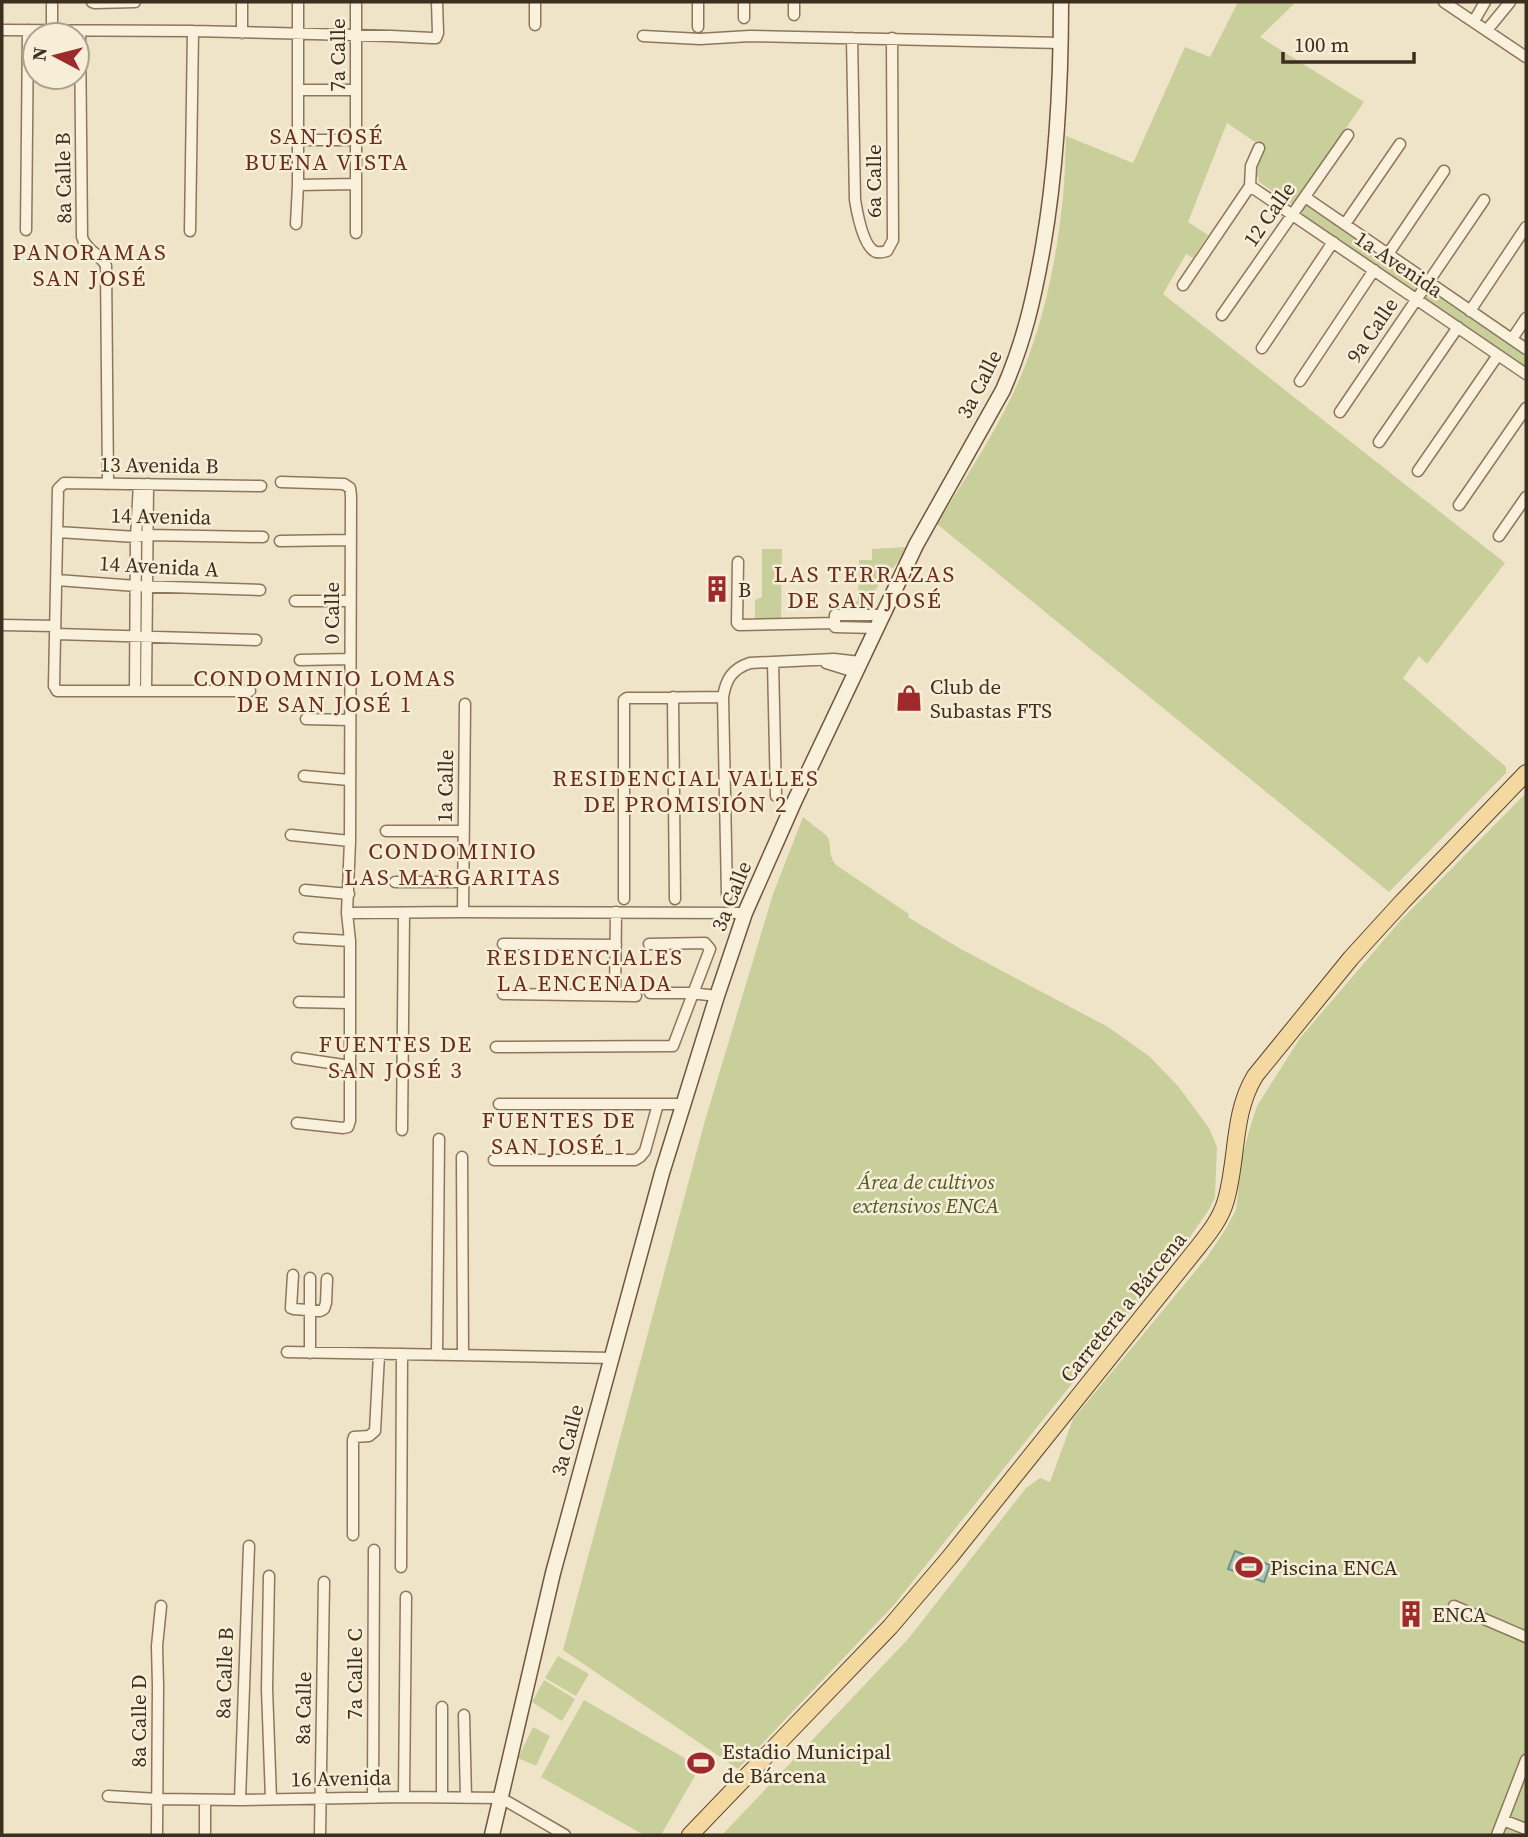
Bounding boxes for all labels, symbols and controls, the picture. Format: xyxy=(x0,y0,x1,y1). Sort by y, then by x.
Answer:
street label: 7a Calle xyxy=(323,18,352,92)
north arrow xyxy=(21,21,91,91)
scale bar xyxy=(1283,21,1414,65)
text: 100 m xyxy=(1294,30,1349,59)
text: N xyxy=(25,45,53,62)
district label: SAN JOSÉ BUENA VISTA xyxy=(245,120,409,178)
street label: 8a Calle B xyxy=(48,132,78,224)
street label: 6a Calle xyxy=(859,144,888,218)
street label: 12 Calle xyxy=(1236,176,1302,252)
street label: 1a Avenida xyxy=(1349,224,1449,304)
district label: PANORAMAS SAN JOSÉ xyxy=(12,236,168,294)
street label: 9a Calle xyxy=(1339,292,1405,368)
street label: 3a Calle xyxy=(949,345,1009,423)
street label: 13 Avenida B xyxy=(99,449,219,481)
street label: 14 Avenida xyxy=(110,501,212,531)
street label: 14 Avenida A xyxy=(98,548,220,584)
district label: LAS TERRAZAS DE SAN JOSÉ xyxy=(774,558,956,616)
building icon: B xyxy=(702,574,732,604)
place label: B xyxy=(738,575,751,604)
street label: 0 Calle xyxy=(317,582,346,644)
district label: CONDOMINIO LOMAS DE SAN JOSÉ 1 xyxy=(193,662,457,720)
place label: Club de Subastas FTS xyxy=(930,672,1052,725)
shop icon: Club de Subastas FTS xyxy=(894,683,924,713)
street label: 1a Calle xyxy=(430,749,460,823)
district label: RESIDENCIAL VALLES DE PROMISIÓN 2 xyxy=(552,762,820,820)
district label: CONDOMINIO LAS MARGARITAS xyxy=(344,835,562,893)
street label: 3a Calle xyxy=(704,857,758,935)
district label: RESIDENCIALES LA ENCENADA xyxy=(486,941,684,999)
district label: FUENTES DE SAN JOSÉ 3 xyxy=(319,1028,473,1086)
district label: FUENTES DE SAN JOSÉ 1 xyxy=(482,1104,636,1162)
park label: Área de cultivos extensivos ENCA xyxy=(852,1167,1000,1220)
street label: Carretera a Bárcena xyxy=(1053,1225,1193,1389)
street label: 3a Calle xyxy=(544,1401,590,1479)
sports icon: Piscina ENCA xyxy=(1234,1552,1264,1582)
place label: Piscina ENCA xyxy=(1270,1553,1398,1582)
building icon: ENCA xyxy=(1396,1599,1426,1629)
place label: ENCA xyxy=(1432,1600,1487,1629)
street label: 8a Calle B xyxy=(208,1627,240,1719)
street label: 7a Calle C xyxy=(340,1628,369,1720)
street label: 8a Calle xyxy=(288,1671,318,1745)
street label: 8a Calle D xyxy=(124,1674,153,1768)
place label: Estadio Municipal de Bárcena xyxy=(722,1737,891,1790)
sports icon: Estadio Municipal de Bárcena xyxy=(686,1748,716,1778)
street label: 16 Avenida xyxy=(290,1763,392,1793)

